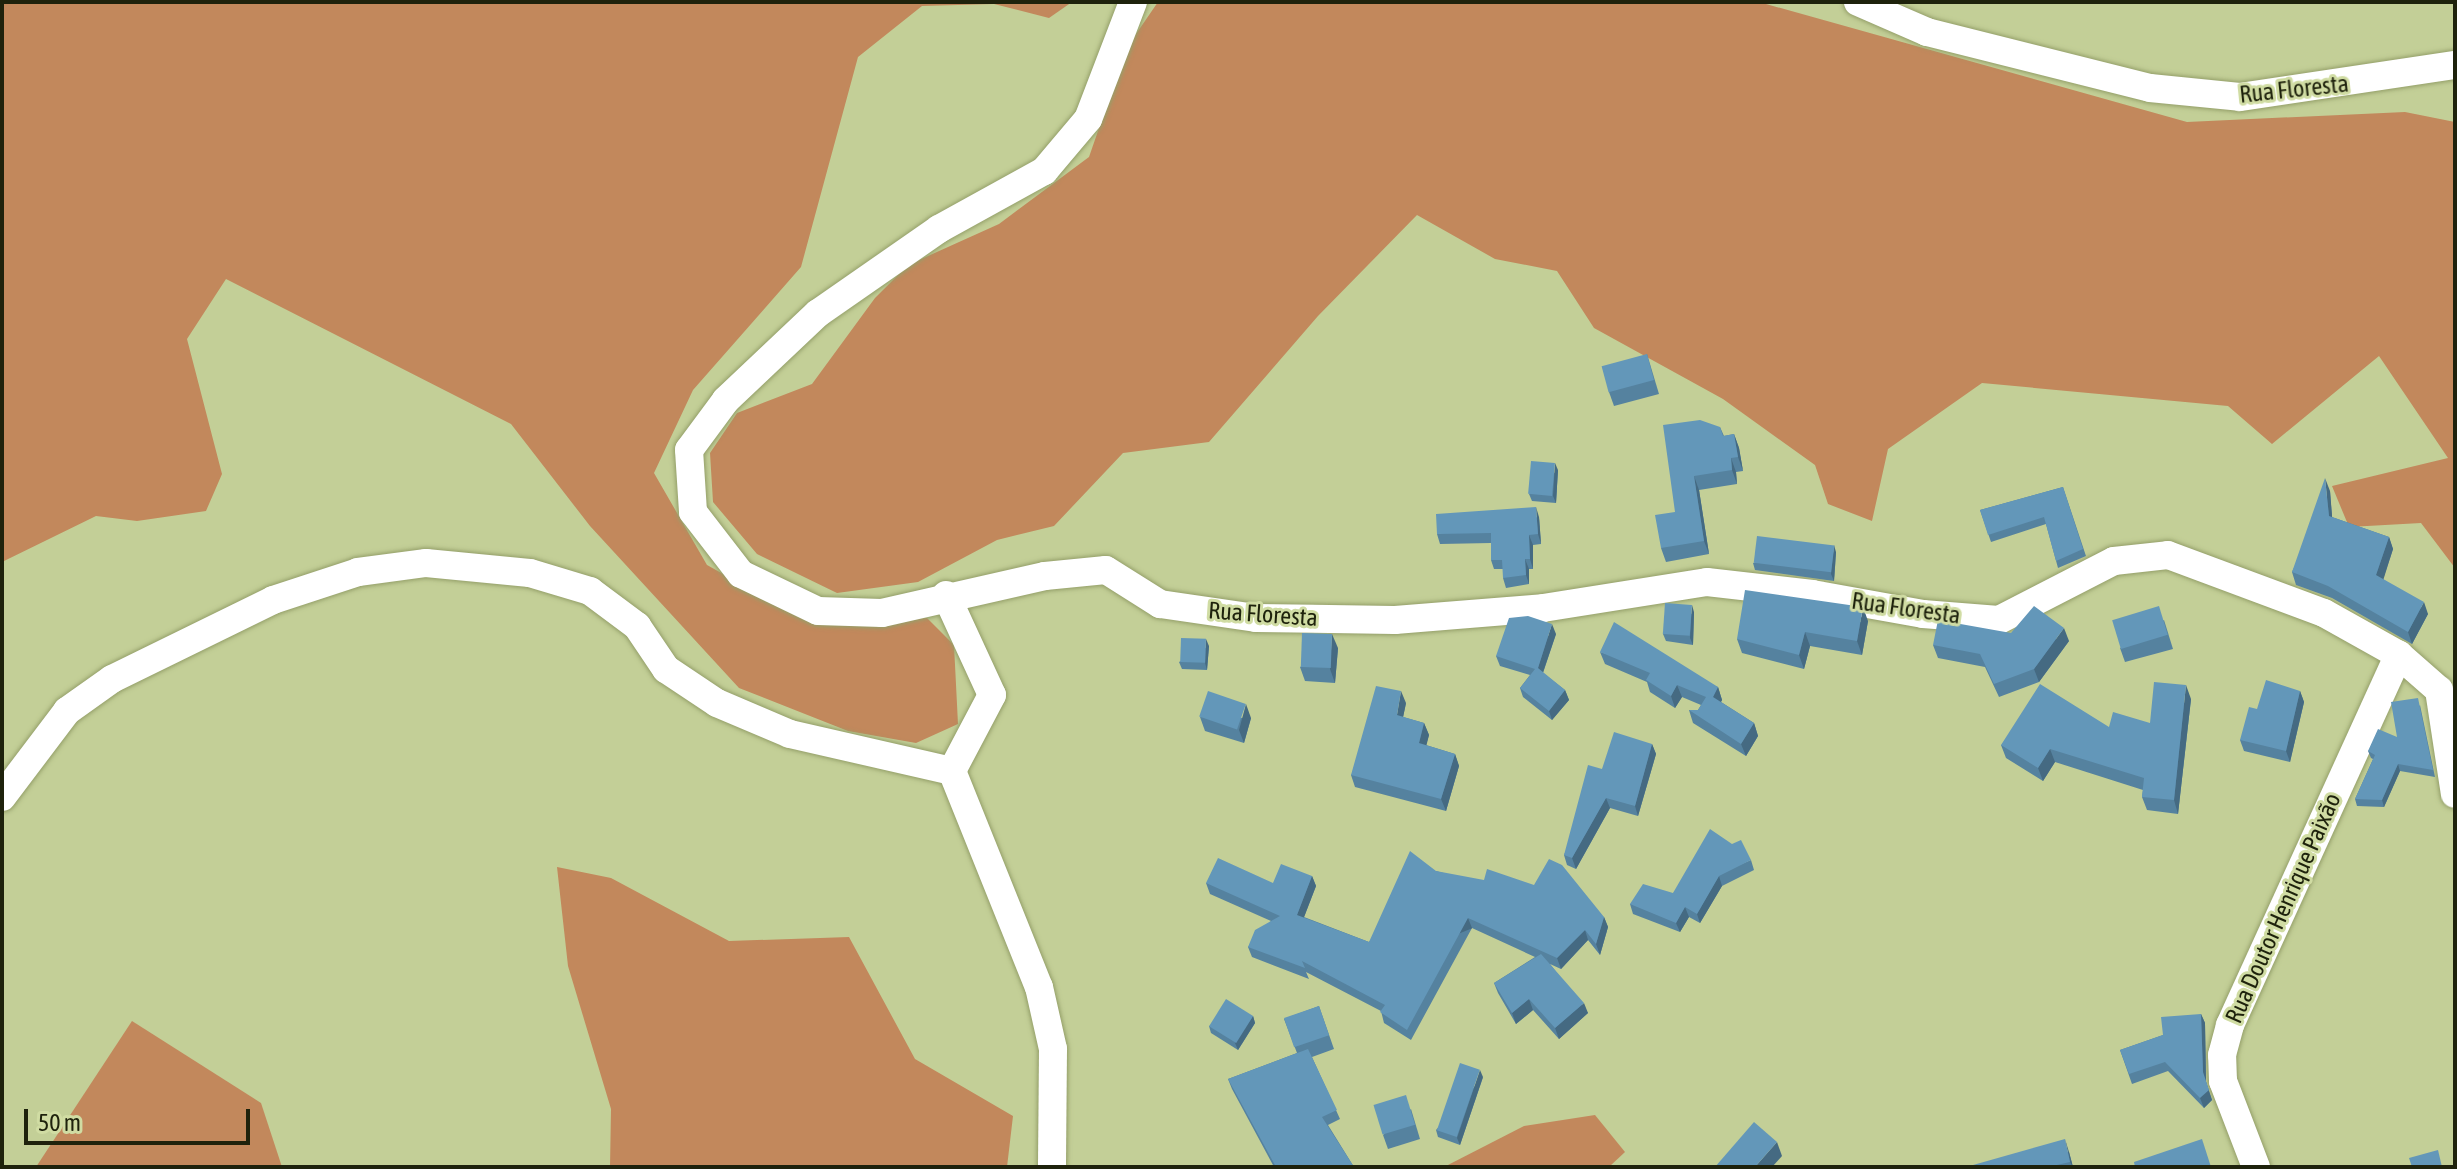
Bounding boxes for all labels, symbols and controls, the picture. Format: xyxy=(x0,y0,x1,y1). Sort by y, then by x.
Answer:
street label: Rua Floresta xyxy=(2238,69,2350,109)
street label: Rua Floresta xyxy=(1850,586,1962,630)
street label: Rua Floresta xyxy=(1207,596,1319,632)
street label: Rua Doutor Henrique Paixão xyxy=(2219,788,2347,1028)
scale bar xyxy=(28,1093,254,1143)
text: 50 m xyxy=(38,1109,81,1136)

